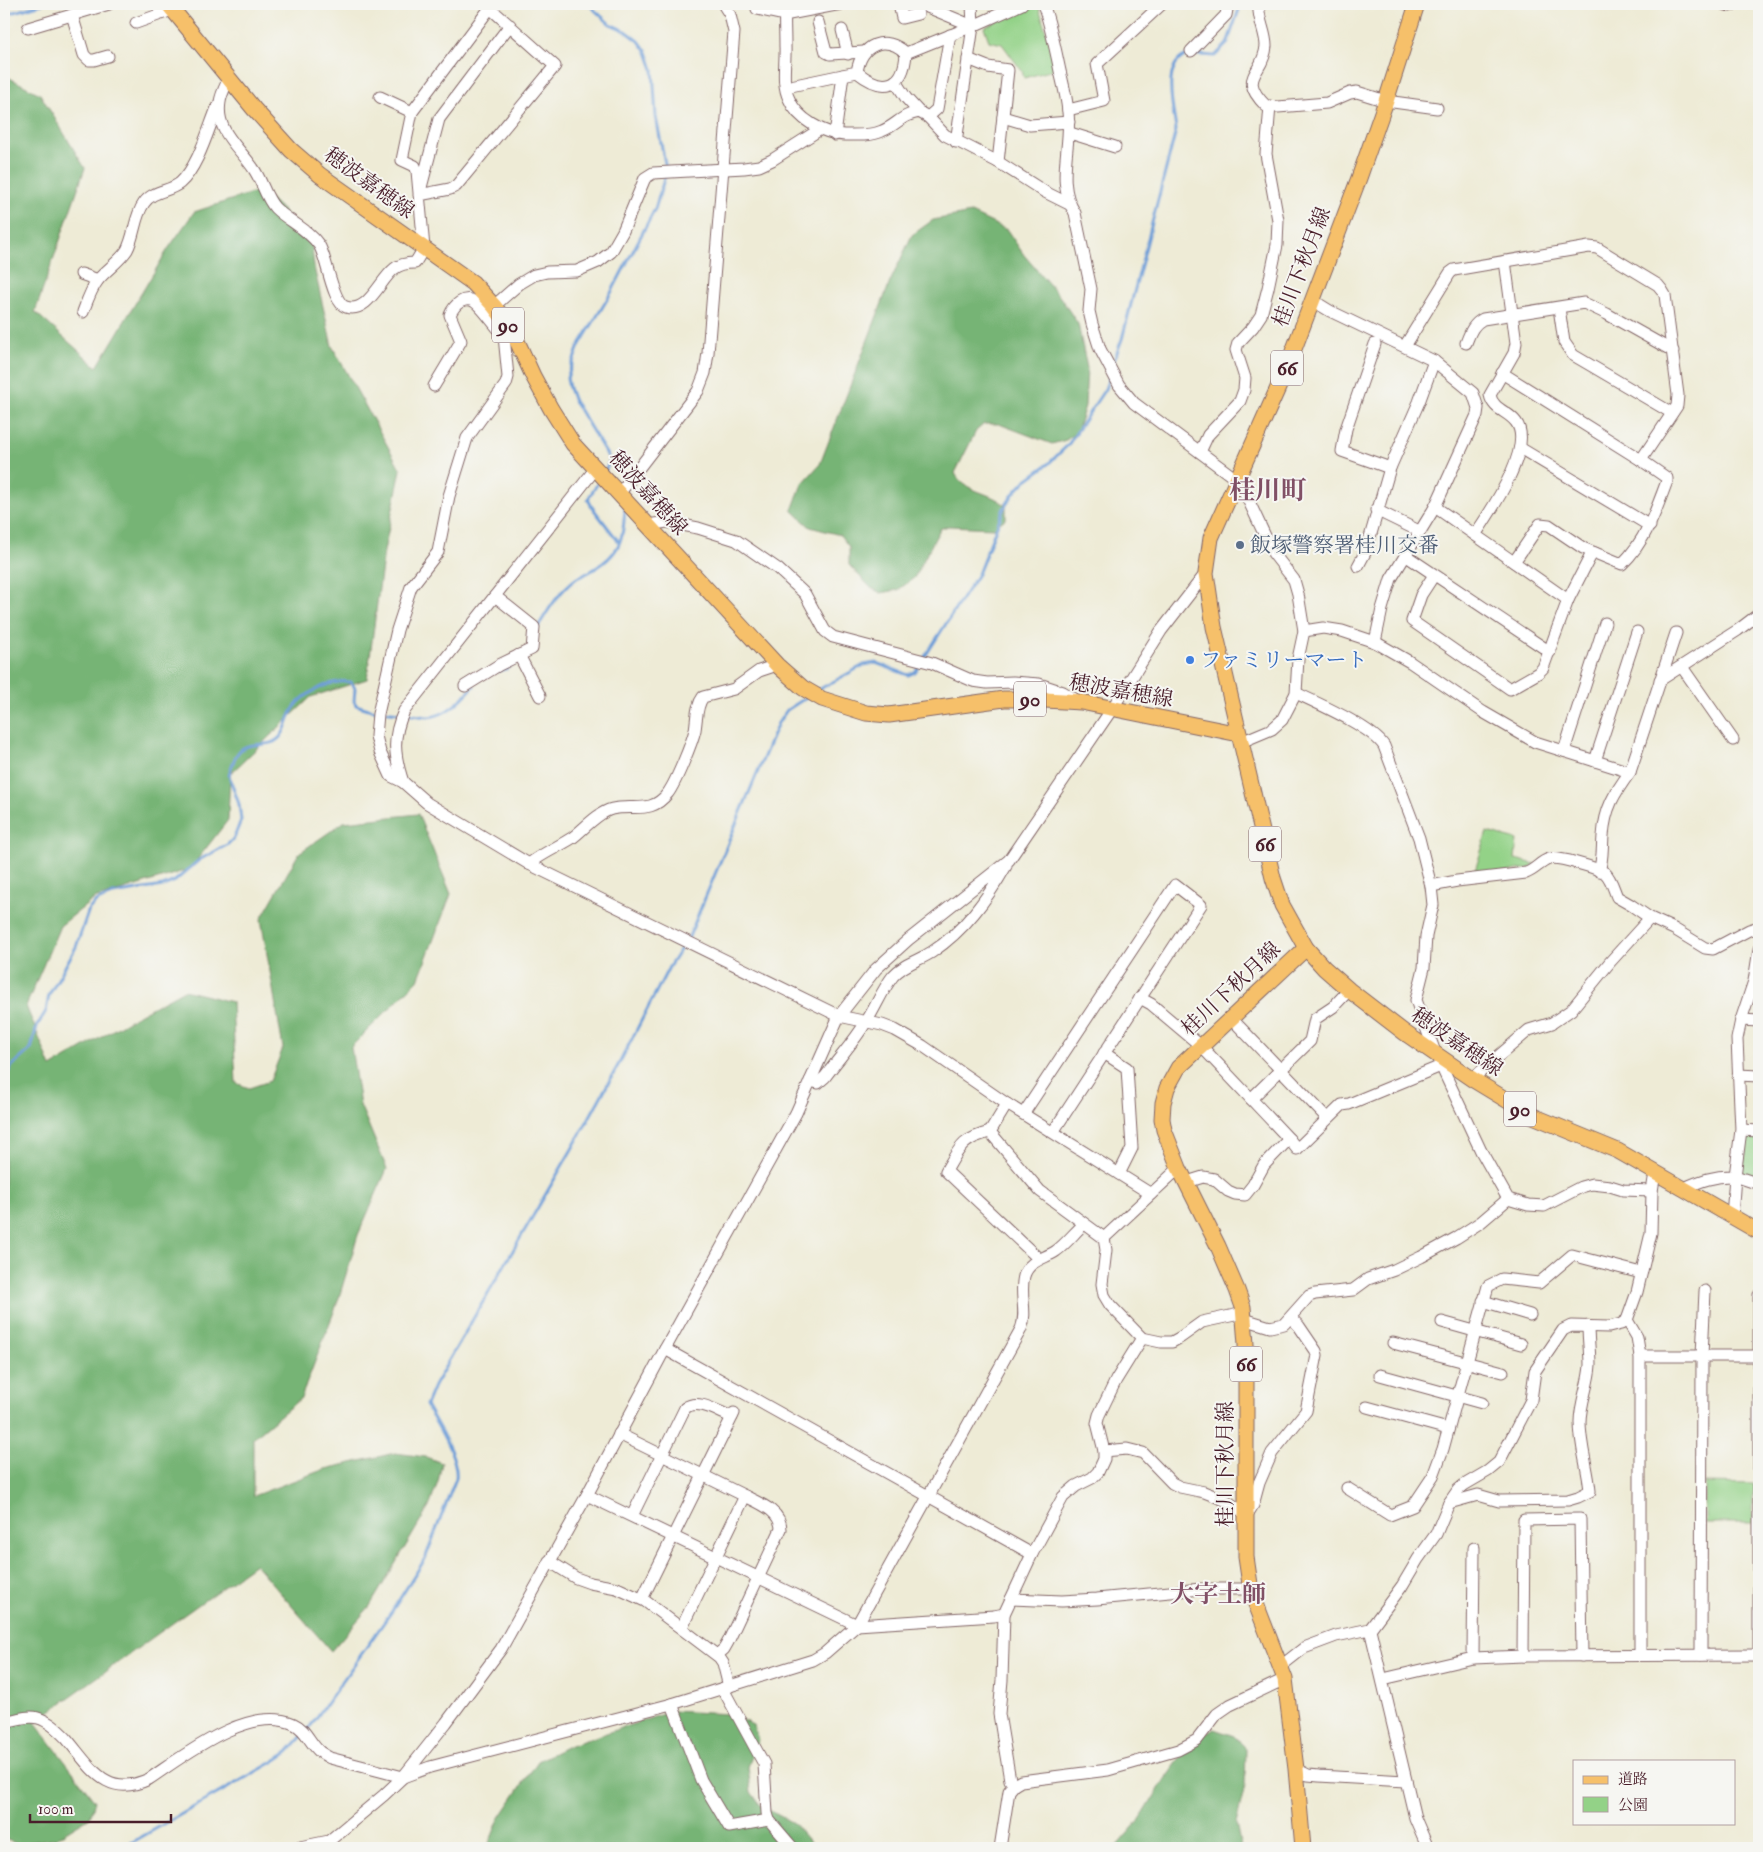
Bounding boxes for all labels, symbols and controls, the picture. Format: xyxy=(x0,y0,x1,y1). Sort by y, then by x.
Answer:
street label: 穂波嘉穂線 xyxy=(319,141,419,225)
street label: 桂川下秋月線 xyxy=(1267,203,1337,331)
road number: 90 xyxy=(492,308,524,342)
road number: 66 xyxy=(1271,350,1303,386)
street label: 穂波嘉穂線 xyxy=(603,445,693,541)
district label: 桂川町 xyxy=(1229,475,1307,507)
place label: 飯塚警察署桂川交番 xyxy=(1250,532,1439,559)
marker: 飯塚警察署桂川交番 xyxy=(1234,539,1246,551)
place label: ファミリーマート xyxy=(1200,647,1368,674)
marker: ファミリーマート xyxy=(1184,654,1196,666)
street label: 穂波嘉穂線 xyxy=(1067,669,1175,713)
road number: 90 xyxy=(1014,682,1046,716)
road number: 66 xyxy=(1249,826,1281,862)
street label: 桂川下秋月線 xyxy=(1176,936,1286,1042)
street label: 穂波嘉穂線 xyxy=(1406,1001,1508,1083)
road number: 90 xyxy=(1504,1092,1536,1126)
road number: 66 xyxy=(1230,1346,1262,1382)
street label: 桂川下秋月線 xyxy=(1212,1401,1239,1527)
district label: 大字土師 xyxy=(1170,1579,1266,1610)
legend xyxy=(1573,1760,1736,1824)
text: 道路 xyxy=(1618,1770,1648,1789)
scale bar xyxy=(30,1792,171,1824)
text: 公園 xyxy=(1618,1796,1648,1815)
text: 100 m xyxy=(38,1800,74,1819)

